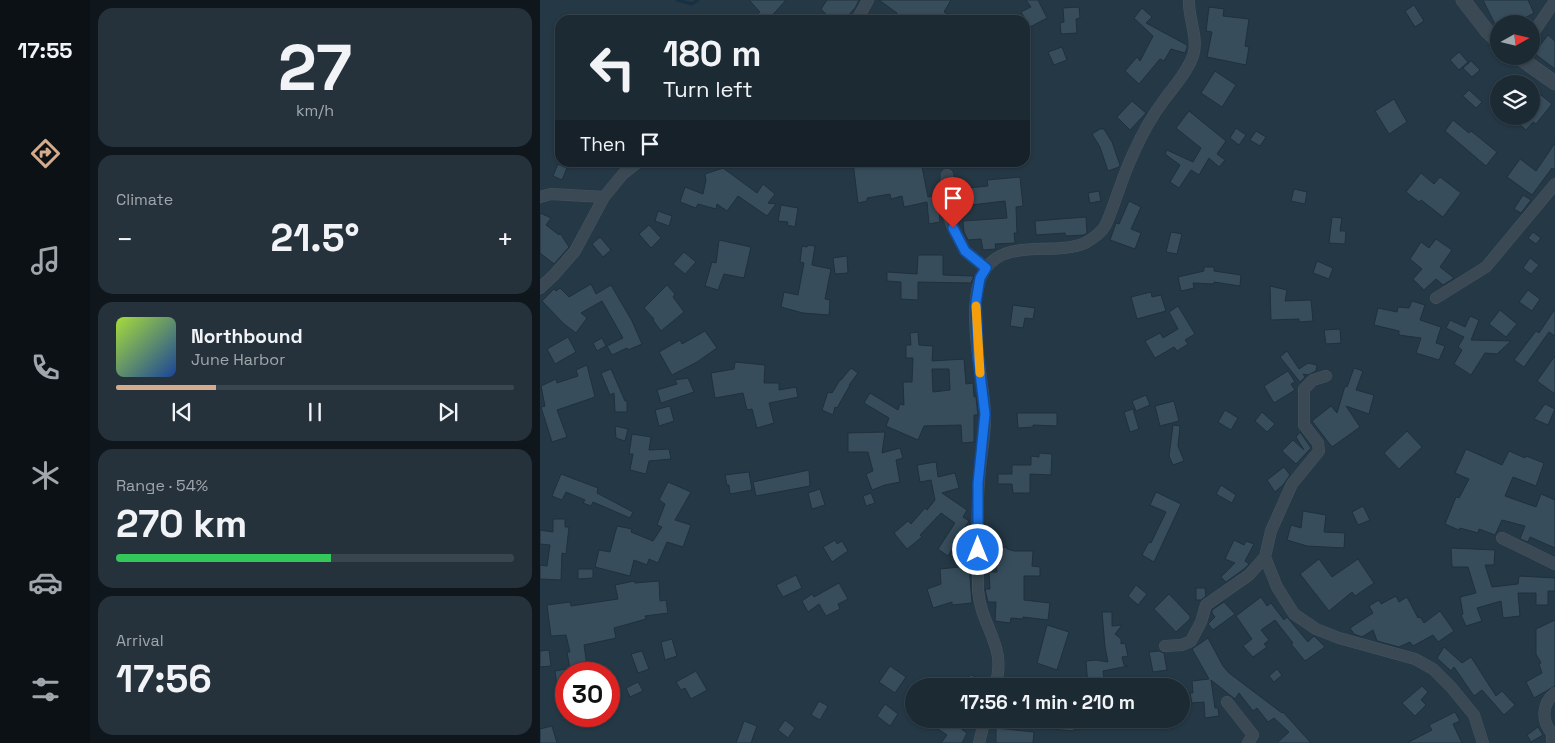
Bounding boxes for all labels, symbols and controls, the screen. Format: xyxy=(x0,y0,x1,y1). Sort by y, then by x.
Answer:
north arrow xyxy=(1490,15,1540,65)
map controls xyxy=(1490,15,1540,125)
text: 27 xyxy=(278,26,352,109)
text: 180 m xyxy=(663,32,761,76)
icon: left xyxy=(580,35,645,100)
text: 17:55 xyxy=(17,36,73,64)
text: Turn left xyxy=(663,75,753,103)
button: layers xyxy=(1490,75,1540,125)
text: km/h xyxy=(296,100,334,121)
icon: arrive xyxy=(636,130,664,158)
text: Then xyxy=(580,132,626,157)
icon: directions xyxy=(28,136,63,171)
pin xyxy=(932,177,974,228)
icon: arrive xyxy=(939,184,967,212)
text: Climate xyxy=(116,189,173,210)
text: 21.5° xyxy=(271,214,359,262)
text: − xyxy=(116,221,133,257)
text: + xyxy=(497,221,514,257)
icon: music xyxy=(28,243,63,278)
text: Northbound xyxy=(191,324,303,349)
text: June Harbor xyxy=(191,349,285,370)
icon: phone xyxy=(28,350,63,385)
icon: previous xyxy=(168,398,196,426)
icon: pause xyxy=(301,398,329,426)
icon: next xyxy=(434,398,462,426)
icon: climate xyxy=(28,458,63,493)
text: Range · 54% xyxy=(116,475,208,496)
text: 270 km xyxy=(116,500,247,548)
position arrow xyxy=(951,523,1003,575)
icon: car xyxy=(28,565,63,600)
text: Arrival xyxy=(116,630,164,651)
text: 17:56 xyxy=(116,655,212,703)
speed limit sign: 30 xyxy=(555,662,620,727)
icon: filters xyxy=(28,672,63,707)
text: 17:56 · 1 min · 210 m xyxy=(960,690,1135,715)

